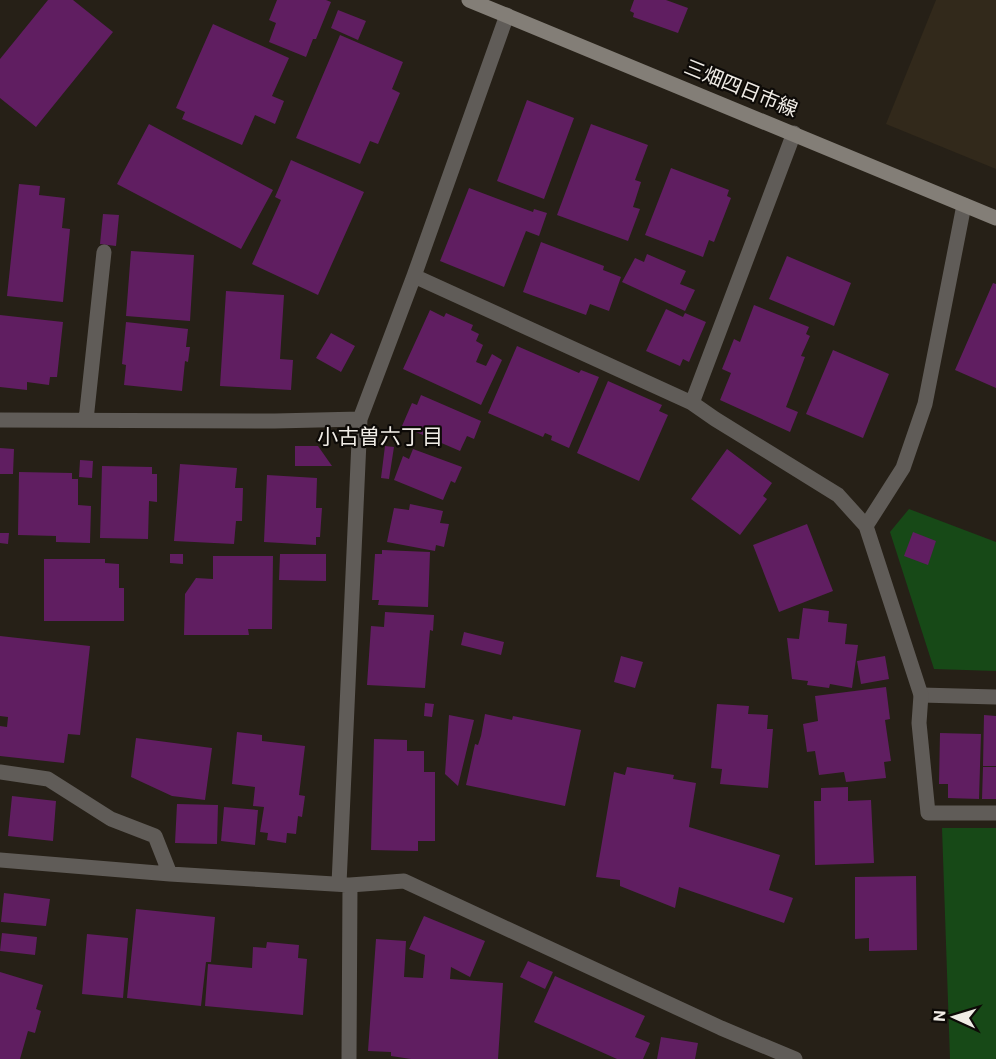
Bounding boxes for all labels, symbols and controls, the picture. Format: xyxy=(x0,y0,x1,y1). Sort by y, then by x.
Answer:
street label: 三畑四日市線 xyxy=(681,54,801,122)
district label: 小古曽六丁目 xyxy=(317,425,443,449)
north arrow xyxy=(924,987,984,1047)
text: N xyxy=(930,1010,949,1022)

